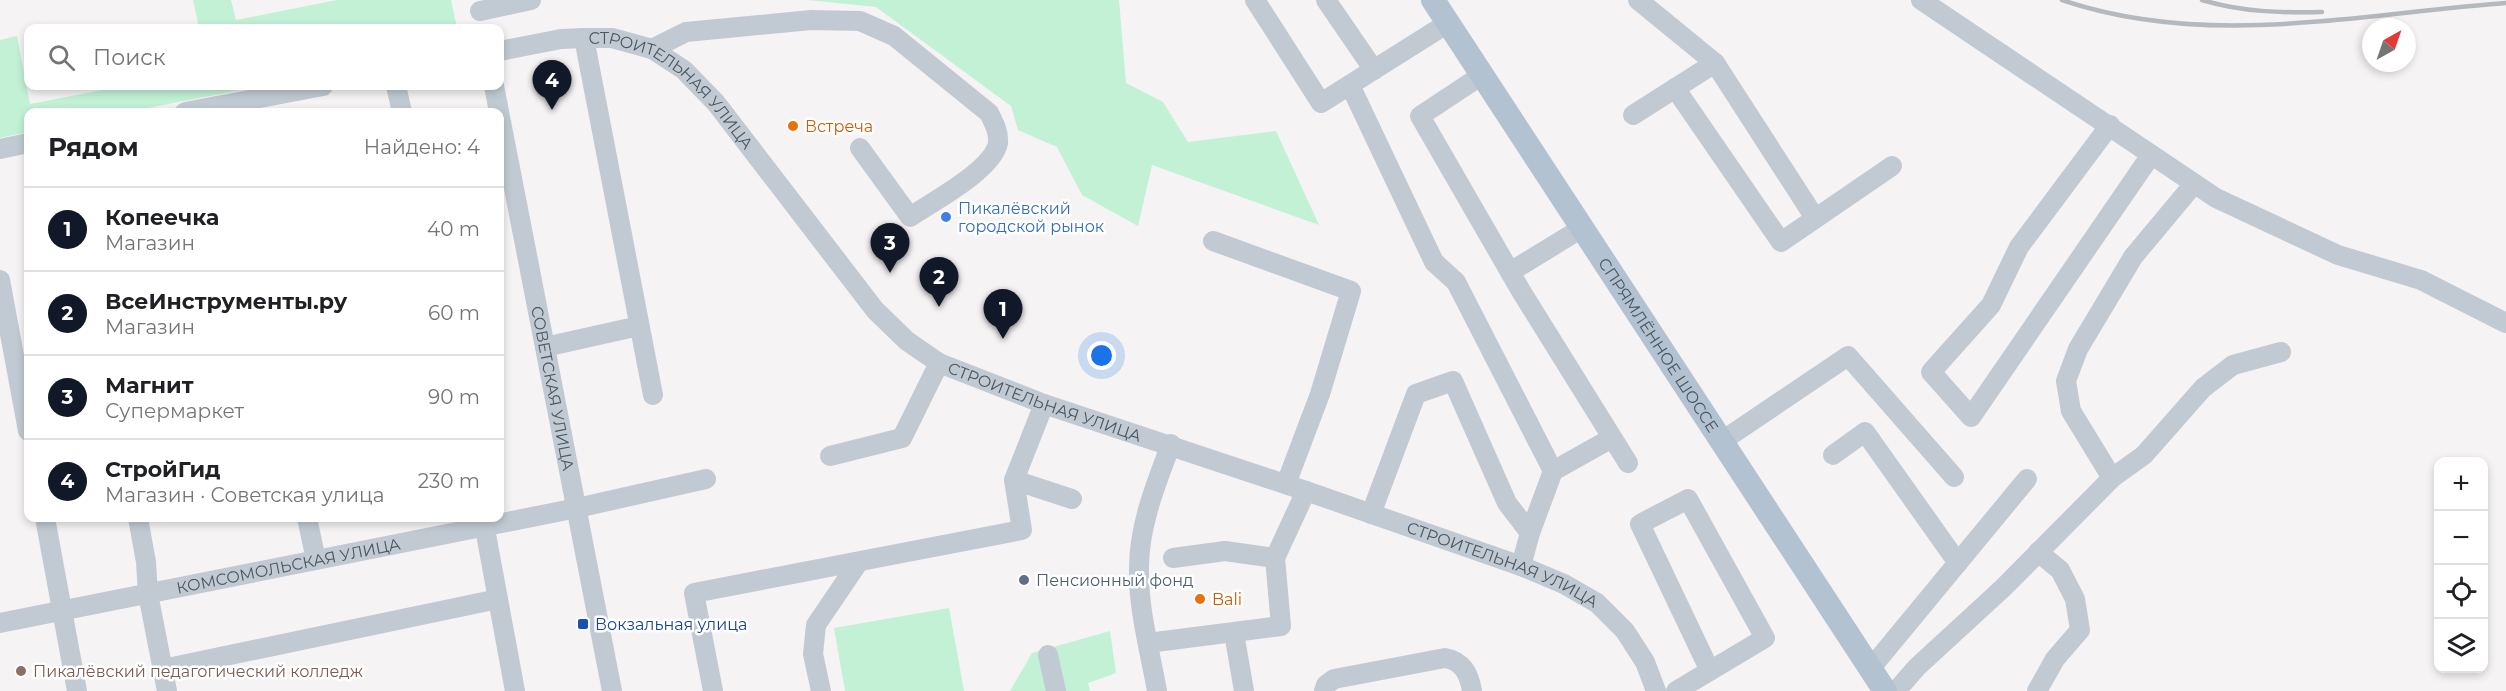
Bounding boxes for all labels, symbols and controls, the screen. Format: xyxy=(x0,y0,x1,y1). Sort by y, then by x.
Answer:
north arrow xyxy=(2362,18,2416,72)
search box xyxy=(24,24,504,90)
street label: СТРОИТЕЛЬНАЯ УЛИЦА xyxy=(589,29,757,153)
icon: search xyxy=(45,41,78,74)
text: Поиск xyxy=(93,44,165,71)
pin: 4 xyxy=(532,60,572,110)
place label: Встреча xyxy=(805,117,873,136)
marker: Встреча xyxy=(786,119,800,133)
text: Рядом xyxy=(48,131,139,163)
text: Найдено: 4 xyxy=(364,135,480,159)
place label: Пикалёвский городской рынок xyxy=(958,199,1105,236)
text: Копеечка xyxy=(105,204,219,231)
marker: Пикалёвский городской рынок xyxy=(939,210,953,224)
text: 1 xyxy=(64,217,71,241)
text: 40 m xyxy=(427,217,480,241)
pin: 3 xyxy=(870,224,910,273)
text: Магазин xyxy=(105,231,195,255)
street label: СПРЯМЛЁННОЕ ШОССЕ xyxy=(1594,254,1722,436)
pin: 2 xyxy=(920,258,958,307)
text: ВсеИнструменты.ру xyxy=(105,288,347,315)
pin: 1 xyxy=(984,290,1022,339)
text: 2 xyxy=(62,301,73,325)
text: 60 m xyxy=(428,301,480,325)
street label: СОВЕТСКАЯ УЛИЦА xyxy=(527,305,578,472)
text: Магазин xyxy=(105,315,195,339)
your location xyxy=(1087,341,1116,370)
street label: СТРОИТЕЛЬНАЯ УЛИЦА xyxy=(945,358,1144,446)
text: Магнит xyxy=(105,372,193,399)
text: 3 xyxy=(62,385,73,409)
text: 90 m xyxy=(428,385,480,409)
text: Супермаркет xyxy=(105,399,244,423)
text: СтройГид xyxy=(105,456,221,483)
map controls xyxy=(2434,457,2488,673)
button: + xyxy=(2434,457,2488,511)
text: 4 xyxy=(61,469,74,493)
text: 230 m xyxy=(418,469,480,493)
text: Магазин · Советская улица xyxy=(105,483,384,507)
button: − xyxy=(2434,511,2488,565)
street label: СТРОИТЕЛЬНАЯ УЛИЦА xyxy=(1404,518,1601,612)
street label: КОМСОМОЛЬСКАЯ УЛИЦА xyxy=(175,534,402,598)
button: locate xyxy=(2434,565,2488,619)
place label: Пенсионный фонд xyxy=(1036,571,1193,590)
marker: Пенсионный фонд xyxy=(1017,573,1031,587)
place label: Bali xyxy=(1212,590,1242,609)
marker: Bali xyxy=(1193,592,1207,606)
place label: Вокзальная улица xyxy=(595,615,747,634)
marker: Вокзальная улица xyxy=(576,617,590,631)
button: layers xyxy=(2434,619,2488,673)
place label: Пикалёвский педагогический колледж xyxy=(33,662,363,681)
marker: Пикалёвский педагогический колледж xyxy=(14,664,28,678)

